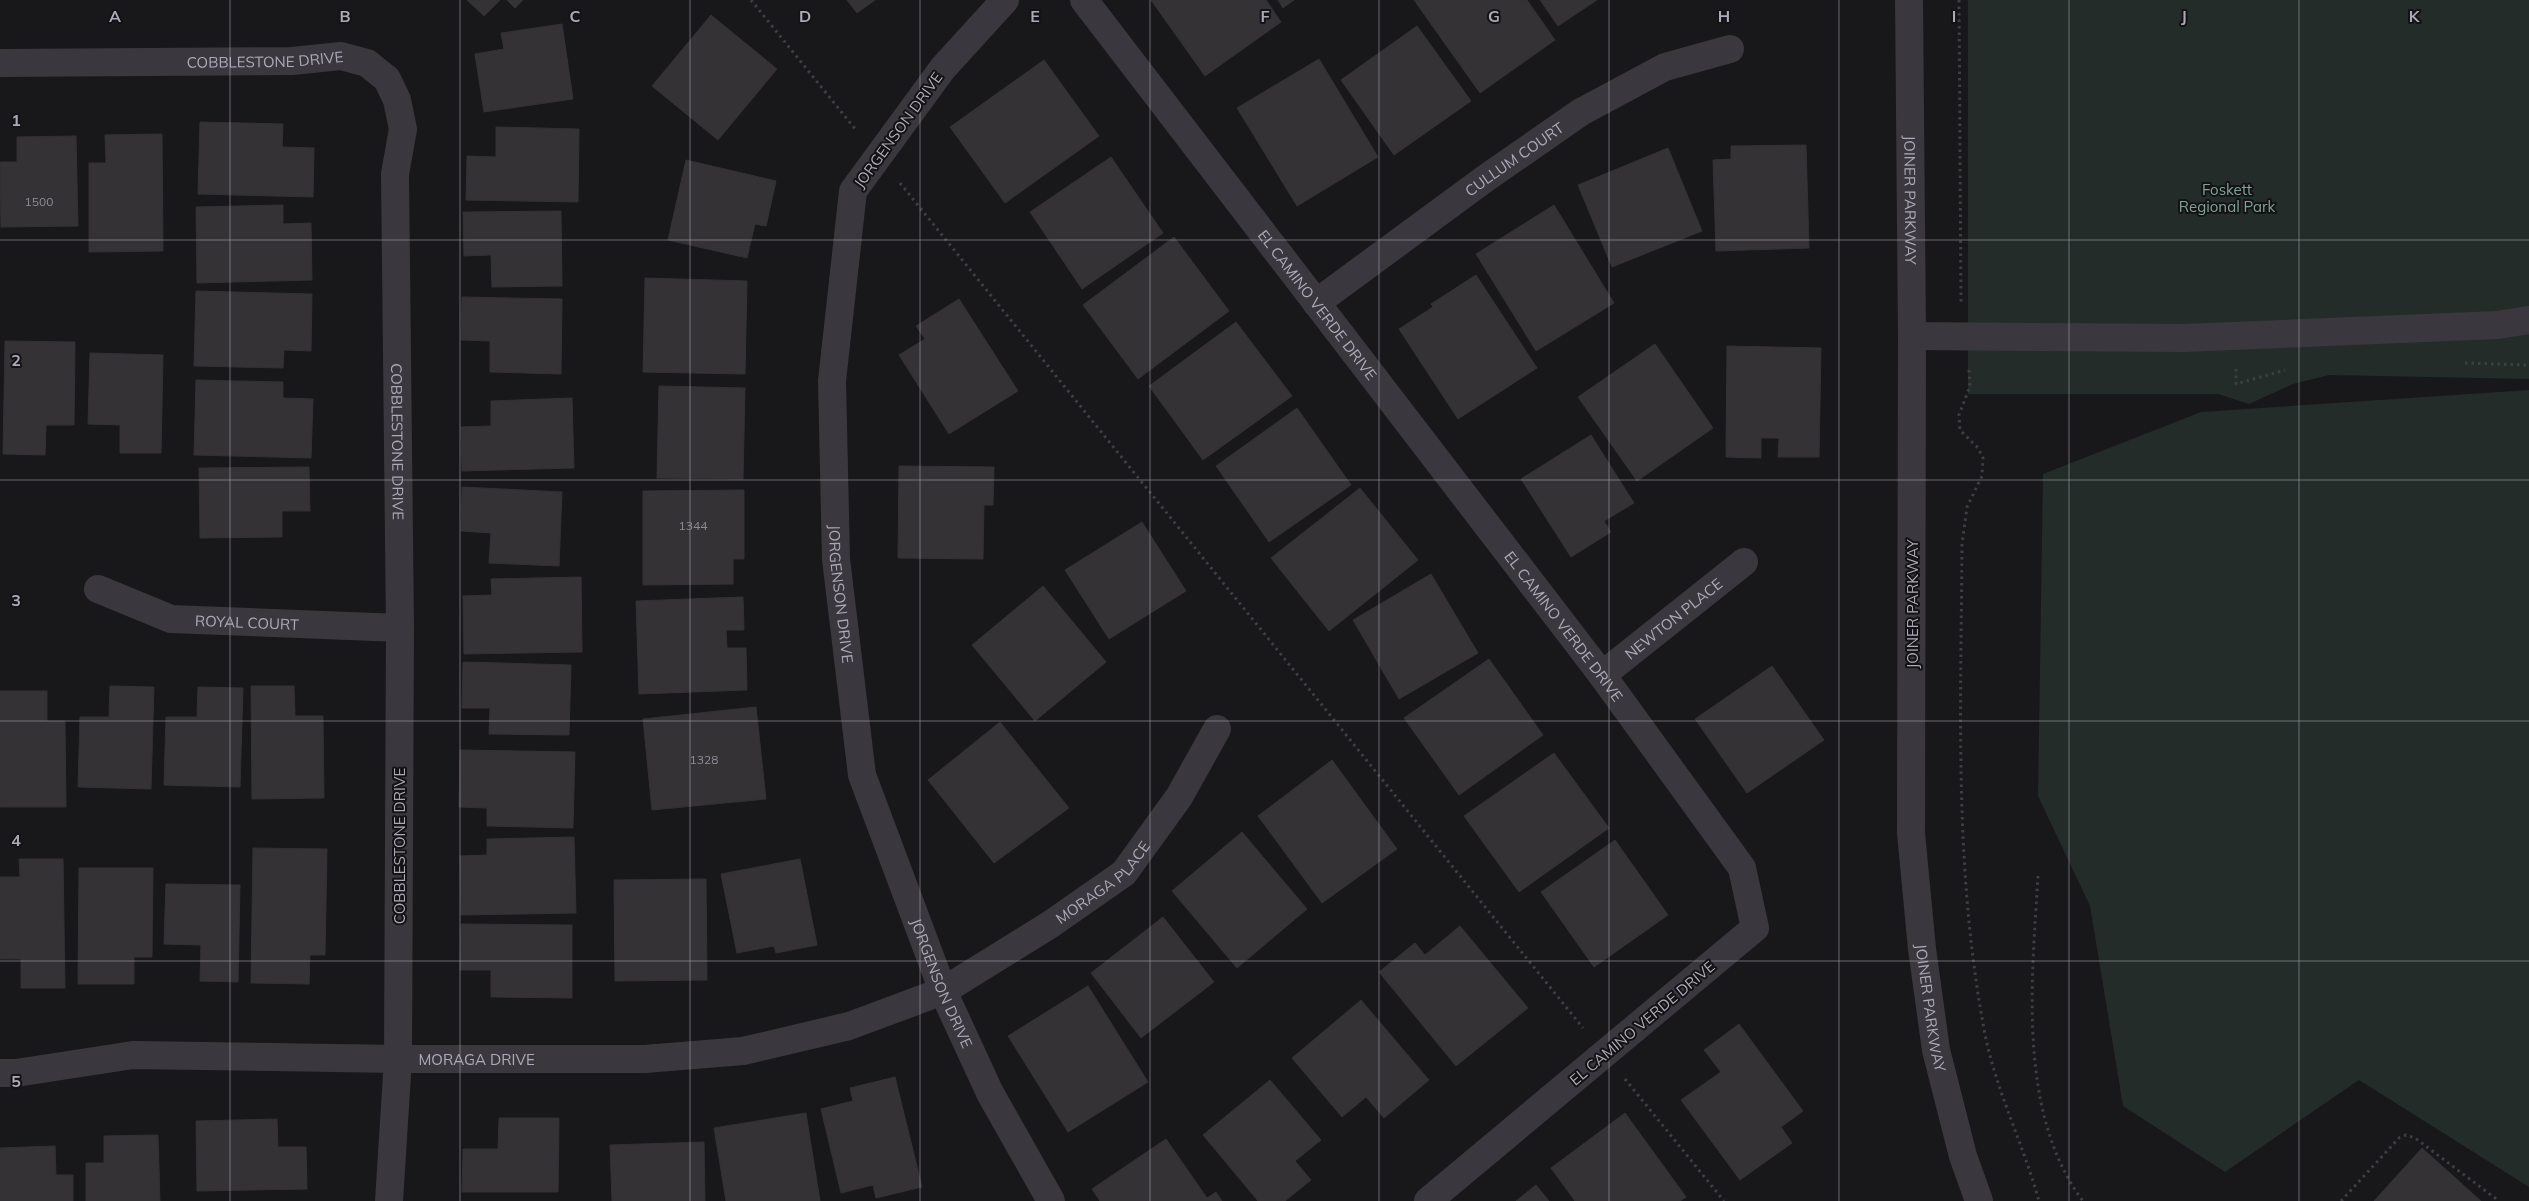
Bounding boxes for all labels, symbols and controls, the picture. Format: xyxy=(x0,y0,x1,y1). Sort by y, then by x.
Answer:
text: A xyxy=(109,6,121,26)
text: B xyxy=(339,6,351,26)
text: C xyxy=(570,6,581,26)
text: D xyxy=(799,6,811,26)
text: E xyxy=(1030,6,1040,26)
text: F xyxy=(1260,6,1270,26)
text: G xyxy=(1488,6,1500,26)
text: H xyxy=(1718,6,1730,26)
text: I xyxy=(1952,6,1956,26)
text: J xyxy=(2181,6,2187,26)
text: K xyxy=(2409,6,2421,26)
street label: COBBLESTONE DRIVE xyxy=(187,46,344,71)
street label: JORGENSON DRIVE xyxy=(850,68,947,192)
text: 1 xyxy=(11,110,21,130)
street label: CULLUM COURT xyxy=(1461,118,1567,200)
street label: JOINER PARKWAY xyxy=(1901,135,1921,266)
park label: Foskett Regional Park xyxy=(2179,180,2275,216)
house number: 1500 xyxy=(25,194,53,209)
street label: EL CAMINO VERDE DRIVE xyxy=(1254,226,1381,384)
text: 2 xyxy=(11,350,21,370)
street label: COBBLESTONE DRIVE xyxy=(388,363,408,520)
house number: 1344 xyxy=(679,518,707,533)
street label: JORGENSON DRIVE xyxy=(826,525,858,664)
street label: JOINER PARKWAY xyxy=(1903,539,1922,669)
street label: EL CAMINO VERDE DRIVE xyxy=(1501,547,1627,705)
street label: NEWTON PLACE xyxy=(1621,574,1726,663)
text: 3 xyxy=(11,590,21,610)
street label: ROYAL COURT xyxy=(195,610,299,634)
house number: 1328 xyxy=(690,752,718,767)
street label: COBBLESTONE DRIVE xyxy=(390,768,409,924)
text: 4 xyxy=(11,830,21,850)
street label: MORAGA PLACE xyxy=(1052,837,1154,928)
street label: JORGENSON DRIVE xyxy=(907,915,977,1051)
street label: JOINER PARKWAY xyxy=(1912,943,1951,1075)
street label: EL CAMINO VERDE DRIVE xyxy=(1566,957,1719,1089)
street label: MORAGA DRIVE xyxy=(418,1050,535,1069)
text: 5 xyxy=(11,1071,21,1091)

